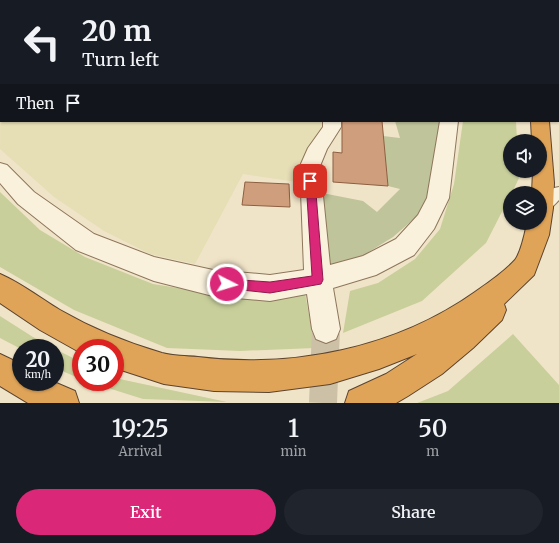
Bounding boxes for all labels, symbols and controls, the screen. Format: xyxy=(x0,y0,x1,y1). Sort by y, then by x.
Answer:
text: 20 m xyxy=(82,13,151,49)
icon: left xyxy=(16,16,68,68)
text: Turn left xyxy=(82,48,159,71)
icon: arrive xyxy=(62,92,84,114)
text: Then xyxy=(16,94,54,113)
map controls xyxy=(503,134,547,230)
button: sound xyxy=(503,134,547,178)
pin xyxy=(293,164,327,198)
icon: arrive xyxy=(299,170,321,192)
button: layers xyxy=(503,186,547,230)
position arrow xyxy=(206,263,248,305)
speed limit sign: 30 xyxy=(72,339,124,391)
text: 20 xyxy=(26,347,50,372)
text: km/h xyxy=(25,368,51,381)
text: 19:25 xyxy=(112,413,169,444)
text: 1 xyxy=(288,413,299,444)
text: 50 xyxy=(418,413,447,444)
text: Arrival xyxy=(119,443,162,460)
text: min xyxy=(281,443,306,460)
text: m xyxy=(426,443,439,460)
button: Exit xyxy=(16,489,276,535)
button: Share xyxy=(284,489,543,535)

